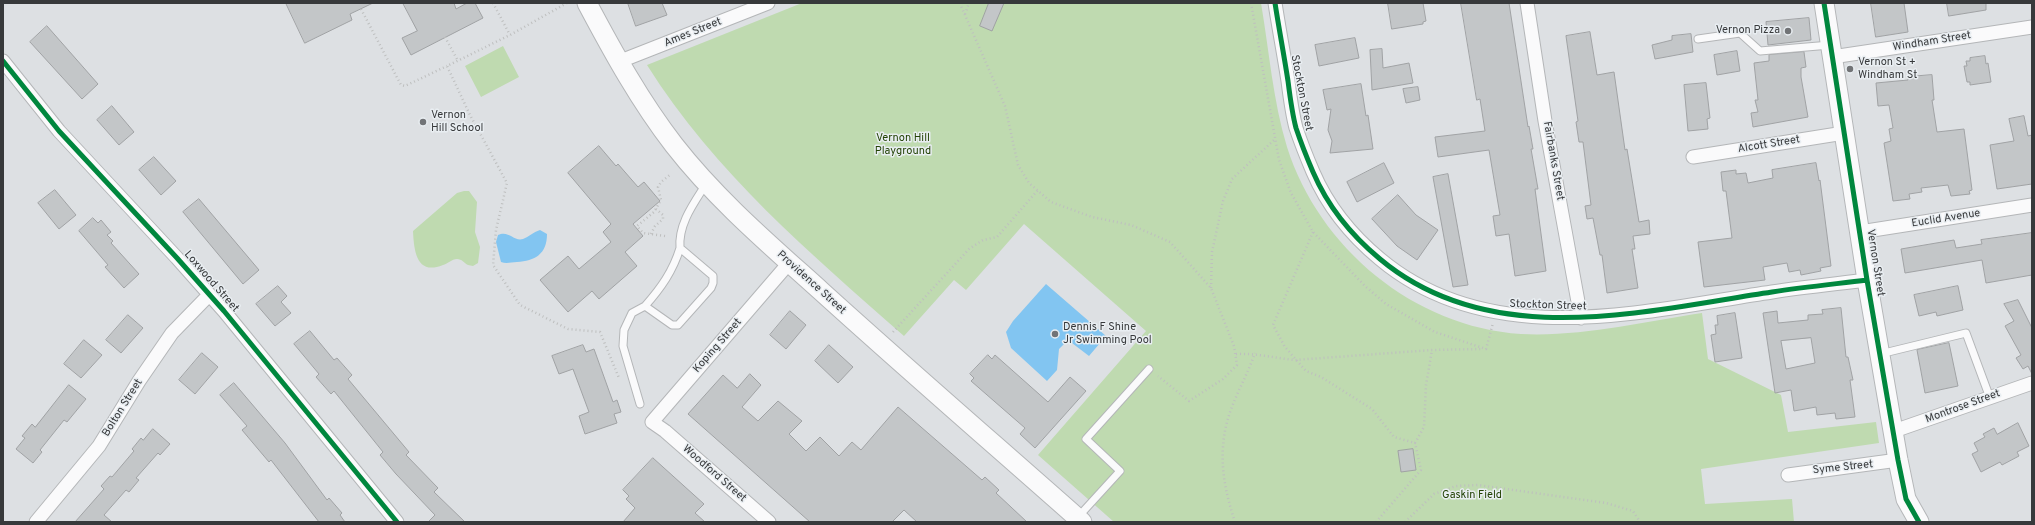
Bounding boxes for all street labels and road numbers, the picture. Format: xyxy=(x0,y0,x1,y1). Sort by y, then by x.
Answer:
street label: Ames Street xyxy=(662,15,724,51)
street label: Windham Street xyxy=(1892,29,1972,55)
street label: Stockton Street xyxy=(1287,54,1315,132)
street label: Fairbanks Street xyxy=(1540,120,1566,202)
street label: Alcott Street xyxy=(1737,134,1801,156)
street label: Euclid Avenue xyxy=(1911,207,1981,231)
street label: Vernon Street xyxy=(1863,228,1887,298)
street label: Loxwood Street xyxy=(181,249,241,315)
street label: Providence Street xyxy=(774,249,848,317)
street label: Stockton Street xyxy=(1509,298,1587,314)
street label: Koping Street xyxy=(691,316,745,376)
street label: Bolton Street xyxy=(100,377,146,439)
street label: Montrose Street xyxy=(1924,387,2002,427)
street label: Woodford Street xyxy=(679,443,749,505)
street label: Syme Street xyxy=(1812,458,1874,478)

